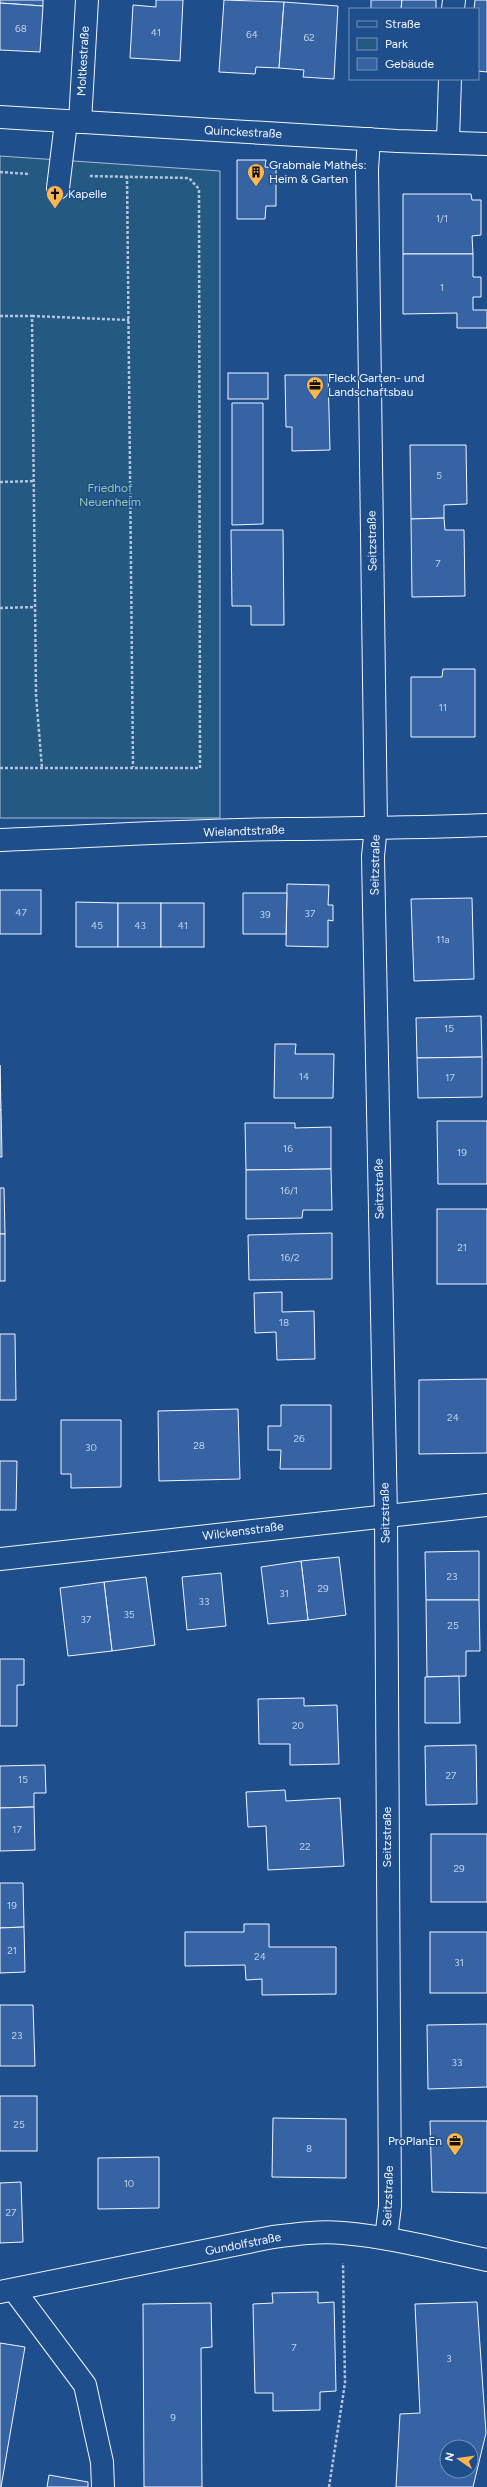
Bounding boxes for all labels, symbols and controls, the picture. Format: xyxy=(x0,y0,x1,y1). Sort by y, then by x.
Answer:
legend xyxy=(349,8,479,80)
text: Straße xyxy=(385,17,421,31)
house number: 68 xyxy=(15,22,27,35)
street label: Moltkestraße xyxy=(74,25,92,96)
house number: 41 xyxy=(151,26,161,39)
house number: 64 xyxy=(246,28,258,41)
house number: 62 xyxy=(303,31,315,44)
text: Park xyxy=(385,37,408,51)
text: Gebäude xyxy=(385,57,435,71)
street label: Quinckestraße xyxy=(204,123,283,141)
place label: Grabmale Mathes: Heim & Garten xyxy=(269,158,367,186)
building icon: Grabmale Mathes: Heim & Garten xyxy=(246,162,266,187)
church icon: Kapelle xyxy=(45,184,65,209)
place label: Kapelle xyxy=(68,187,107,201)
house number: 1/1 xyxy=(436,212,448,225)
house number: 1 xyxy=(440,281,444,294)
place label: Fleck Garten- und Landschaftsbau xyxy=(328,371,424,399)
office icon: Fleck Garten- und Landschaftsbau xyxy=(305,375,325,400)
house number: 5 xyxy=(436,469,442,482)
park label: Friedhof Neuenheim xyxy=(79,481,141,509)
street label: Seitzstraße xyxy=(364,510,380,572)
house number: 7 xyxy=(435,557,441,570)
house number: 11 xyxy=(439,701,447,714)
street label: Wielandtstraße xyxy=(203,823,285,839)
street label: Seitzstraße xyxy=(367,834,383,896)
house number: 47 xyxy=(15,906,27,919)
house number: 37 xyxy=(305,907,316,920)
house number: 39 xyxy=(259,908,271,921)
house number: 45 xyxy=(91,919,103,932)
house number: 43 xyxy=(134,919,146,932)
house number: 41 xyxy=(178,919,188,932)
house number: 11a xyxy=(436,933,450,946)
house number: 15 xyxy=(444,1022,454,1035)
house number: 14 xyxy=(299,1070,309,1083)
house number: 17 xyxy=(445,1071,455,1084)
house number: 16 xyxy=(283,1142,293,1155)
house number: 19 xyxy=(457,1146,467,1159)
street label: Seitzstraße xyxy=(371,1158,387,1220)
house number: 16/1 xyxy=(280,1184,298,1197)
house number: 21 xyxy=(457,1241,467,1254)
house number: 16/2 xyxy=(280,1251,300,1264)
house number: 18 xyxy=(279,1316,289,1329)
house number: 24 xyxy=(447,1411,459,1424)
house number: 26 xyxy=(293,1432,305,1445)
house number: 28 xyxy=(193,1439,205,1452)
house number: 30 xyxy=(85,1441,97,1454)
street label: Seitzstraße xyxy=(377,1482,393,1544)
street label: Wilckensstraße xyxy=(202,1519,285,1543)
house number: 23 xyxy=(446,1570,458,1583)
house number: 29 xyxy=(317,1582,329,1595)
house number: 31 xyxy=(279,1587,289,1600)
house number: 33 xyxy=(199,1595,209,1608)
house number: 35 xyxy=(123,1608,135,1621)
house number: 37 xyxy=(81,1613,92,1626)
house number: 25 xyxy=(447,1619,459,1632)
house number: 20 xyxy=(292,1719,304,1732)
house number: 27 xyxy=(446,1769,457,1782)
house number: 15 xyxy=(18,1773,28,1786)
street label: Seitzstraße xyxy=(380,1806,394,1867)
house number: 17 xyxy=(12,1823,22,1836)
house number: 22 xyxy=(299,1840,311,1853)
house number: 29 xyxy=(453,1862,465,1875)
house number: 19 xyxy=(7,1899,17,1912)
house number: 21 xyxy=(7,1944,17,1957)
house number: 24 xyxy=(254,1950,266,1963)
house number: 31 xyxy=(454,1956,464,1969)
house number: 23 xyxy=(11,2029,23,2042)
house number: 33 xyxy=(452,2056,462,2069)
house number: 25 xyxy=(13,2118,25,2131)
office icon: ProPlanEn xyxy=(445,2131,465,2156)
place label: ProPlanEn xyxy=(388,2134,442,2148)
house number: 8 xyxy=(306,2142,312,2155)
street label: Seitzstraße xyxy=(380,2165,396,2227)
house number: 10 xyxy=(124,2177,134,2190)
house number: 27 xyxy=(6,2206,17,2219)
street label: Gundolfstraße xyxy=(204,2230,283,2258)
house number: 7 xyxy=(291,2341,297,2354)
house number: 3 xyxy=(446,2352,452,2365)
house number: 9 xyxy=(170,2411,176,2424)
north arrow xyxy=(439,2439,479,2479)
text: N xyxy=(442,2451,457,2462)

